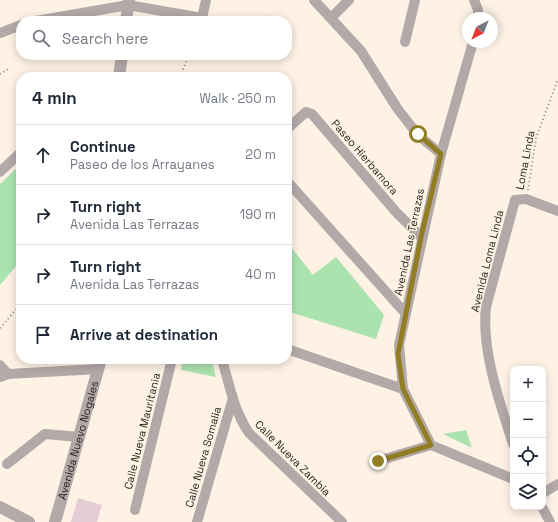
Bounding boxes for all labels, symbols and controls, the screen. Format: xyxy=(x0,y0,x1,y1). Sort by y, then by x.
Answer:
north arrow xyxy=(462,12,498,48)
search box xyxy=(16,16,292,60)
icon: search xyxy=(30,27,52,49)
text: Search here xyxy=(62,29,148,48)
text: 4 min xyxy=(32,87,77,109)
text: Walk · 250 m xyxy=(200,90,276,107)
street label: Paseo Hierbamora xyxy=(328,116,402,198)
route start xyxy=(409,125,427,143)
street label: Loma Linda xyxy=(512,128,538,191)
text: Continue xyxy=(70,137,136,156)
icon: ahead xyxy=(32,144,54,166)
text: 20 m xyxy=(245,146,276,163)
text: Paseo de los Arrayanes xyxy=(70,156,215,173)
street label: Avenida Las Terrazas xyxy=(391,187,427,297)
text: Turn right xyxy=(70,197,141,216)
icon: right xyxy=(32,204,54,226)
text: 190 m xyxy=(240,206,276,223)
street label: Avenida Loma Linda xyxy=(468,208,507,314)
text: Avenida Las Terrazas xyxy=(70,216,199,233)
text: Turn right xyxy=(70,257,141,276)
icon: right xyxy=(32,264,54,286)
text: 40 m xyxy=(245,266,276,283)
text: Avenida Las Terrazas xyxy=(70,276,199,293)
icon: arrive xyxy=(32,324,54,346)
text: Arrive at destination xyxy=(70,325,218,344)
map controls xyxy=(510,366,546,510)
button: + xyxy=(510,366,546,402)
street label: Calle Nueva Mauritania xyxy=(121,371,163,491)
street label: Avenida Nuevo Nogales xyxy=(55,379,102,501)
button: − xyxy=(510,402,546,438)
street label: Calle Nueva Somalia xyxy=(182,404,224,509)
street label: Calle Nueva Zambia xyxy=(252,417,334,499)
button: locate xyxy=(510,438,546,474)
route end xyxy=(369,452,387,470)
button: layers xyxy=(510,474,546,510)

